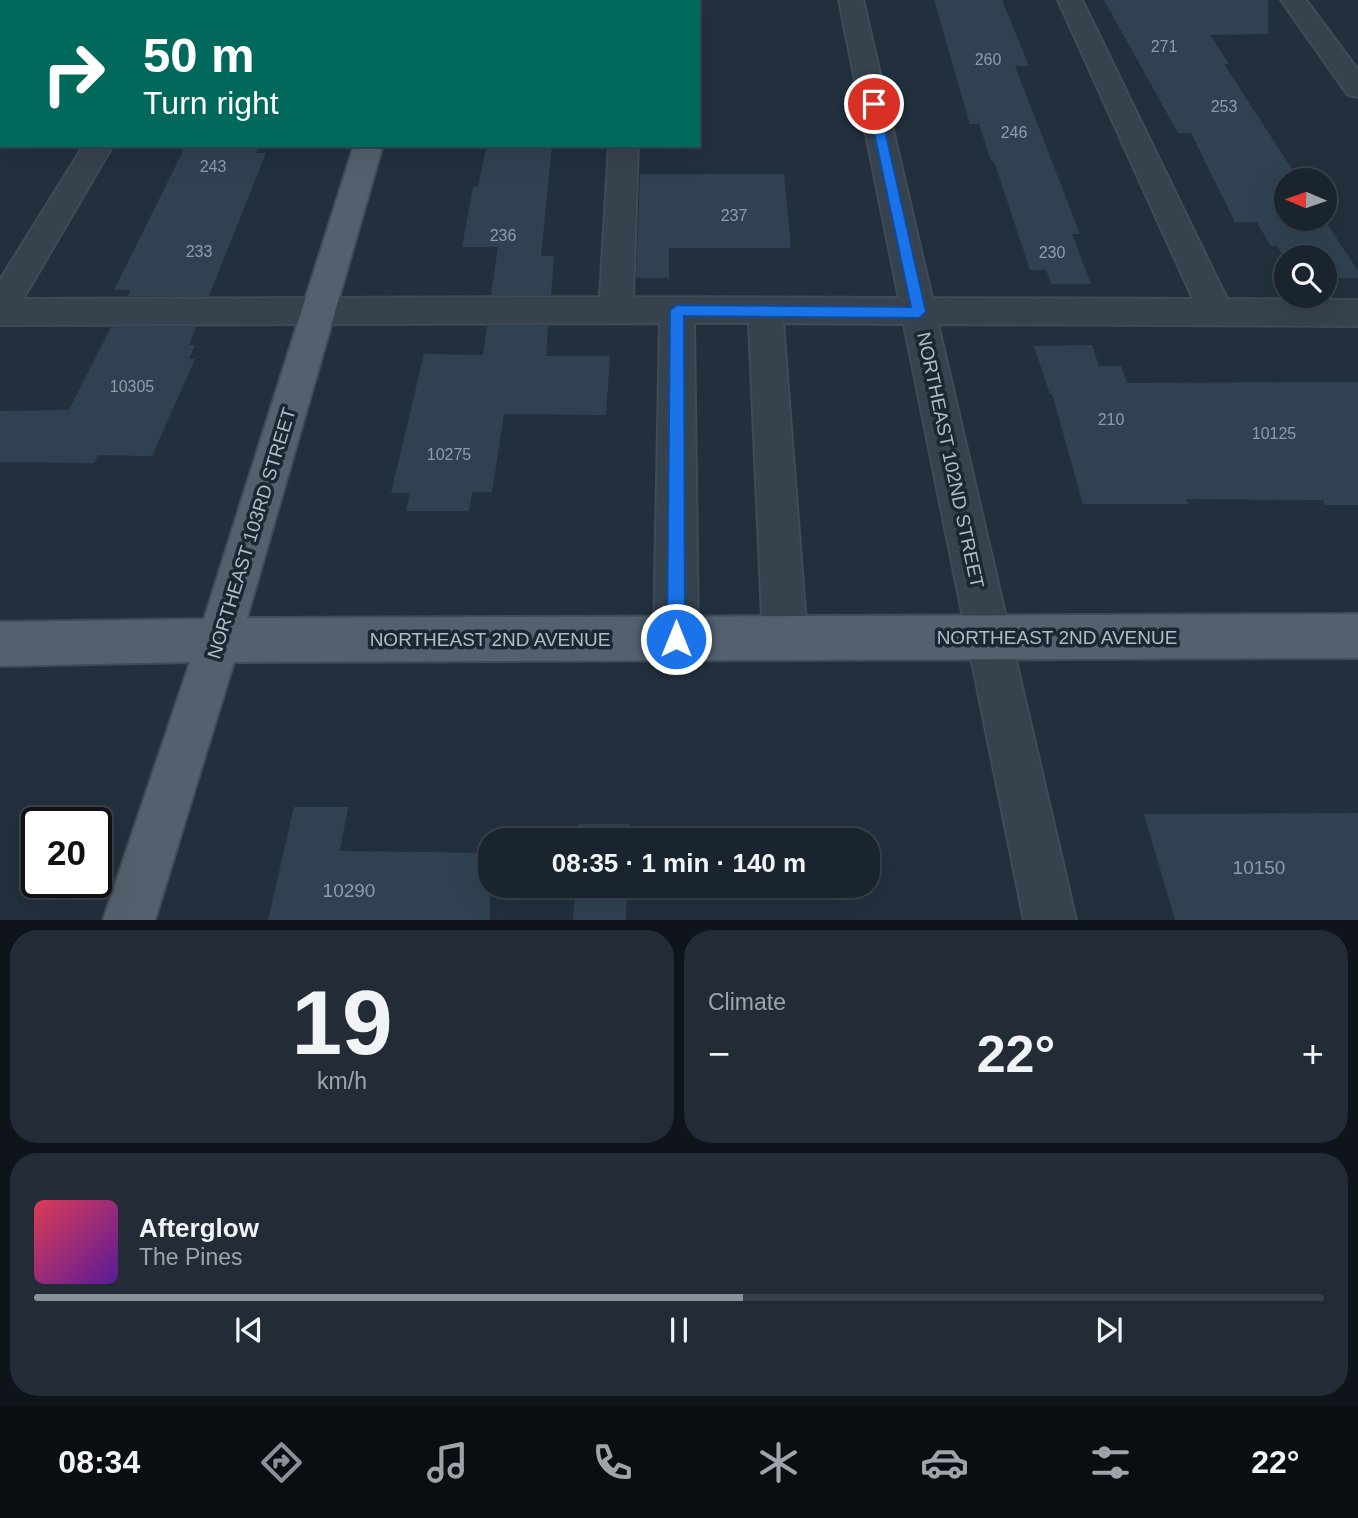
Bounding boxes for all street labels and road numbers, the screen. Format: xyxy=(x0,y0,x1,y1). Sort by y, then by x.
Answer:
street label: NORTHEAST 102ND STREET xyxy=(913,330,988,590)
street label: NORTHEAST 103RD STREET xyxy=(203,405,300,661)
street label: NORTHEAST 2ND AVENUE xyxy=(937,627,1177,648)
street label: NORTHEAST 2ND AVENUE xyxy=(370,629,610,650)

